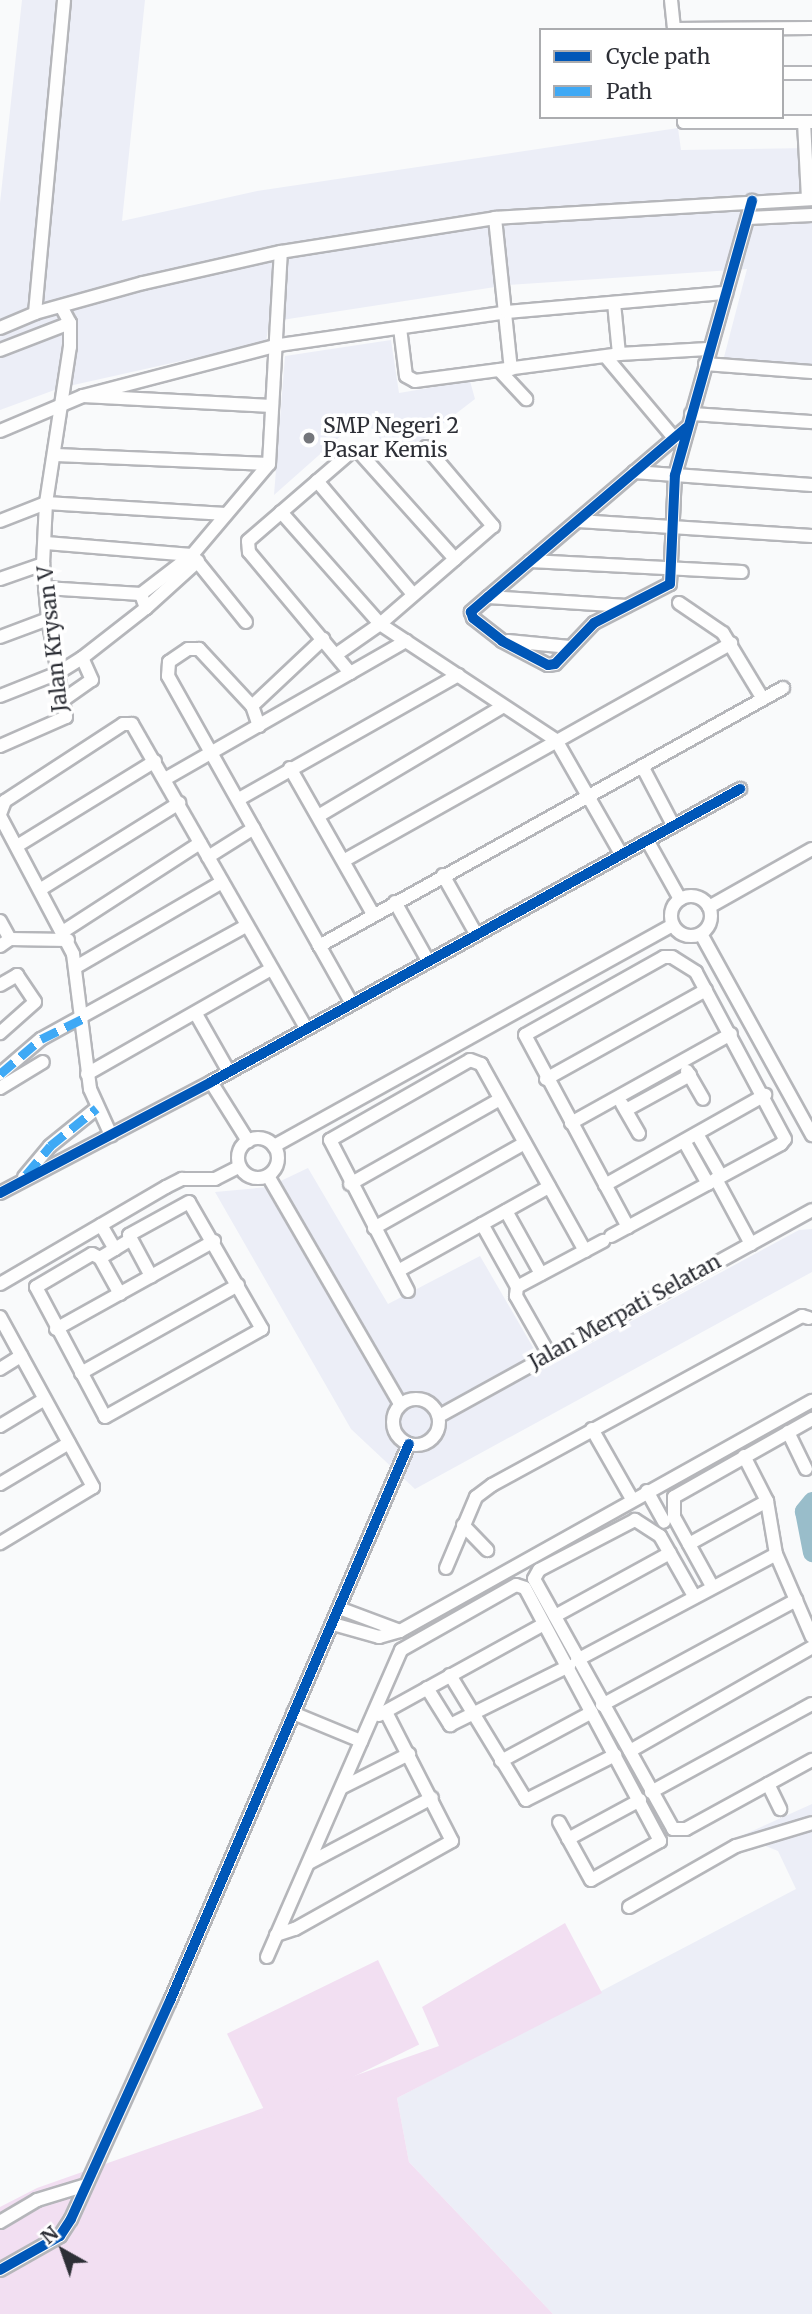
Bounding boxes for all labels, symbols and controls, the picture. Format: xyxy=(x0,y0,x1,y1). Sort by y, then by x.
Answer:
legend xyxy=(539,28,784,119)
text: Cycle path xyxy=(606,43,710,70)
text: Path xyxy=(606,78,652,105)
place label: SMP Negeri 2 Pasar Kemis xyxy=(323,413,459,463)
marker: SMP Negeri 2 Pasar Kemis xyxy=(301,430,317,446)
street label: Jalan Krysan V xyxy=(33,565,73,713)
street label: Jalan Merpati Selatan xyxy=(525,1249,725,1375)
north arrow xyxy=(28,2216,98,2286)
text: N xyxy=(36,2221,63,2249)

